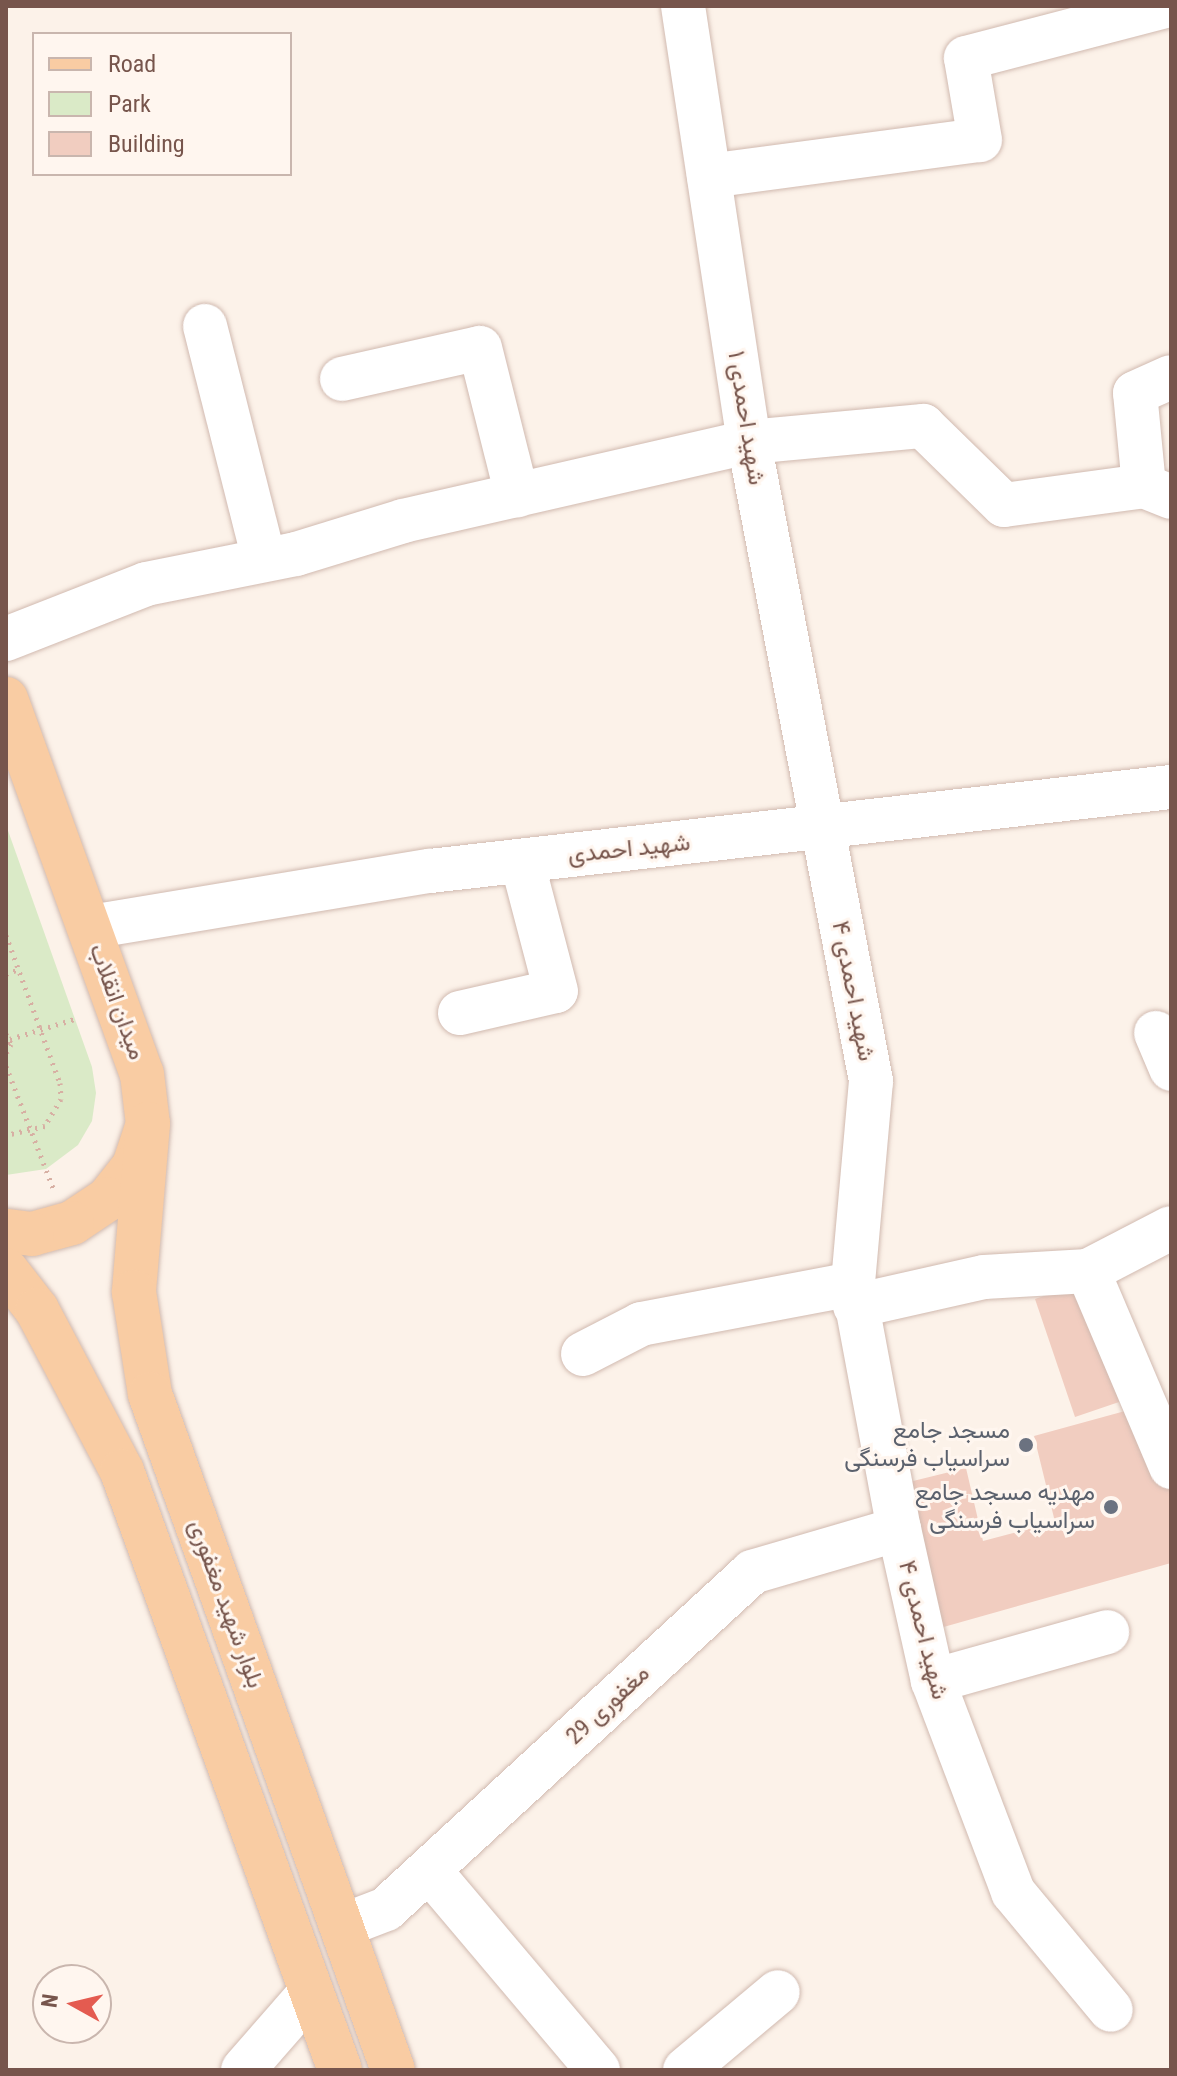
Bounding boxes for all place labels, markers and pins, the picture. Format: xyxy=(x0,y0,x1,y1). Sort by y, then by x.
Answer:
place label: مسجد جامع سراسیاب فرسنگی xyxy=(844,1417,1010,1473)
marker: مسجد جامع سراسیاب فرسنگی xyxy=(1017,1436,1035,1454)
place label: مهدیه مسجد جامع سراسیاب فرسنگی xyxy=(915,1479,1095,1535)
marker: مهدیه مسجد جامع سراسیاب فرسنگی xyxy=(1102,1498,1120,1516)

